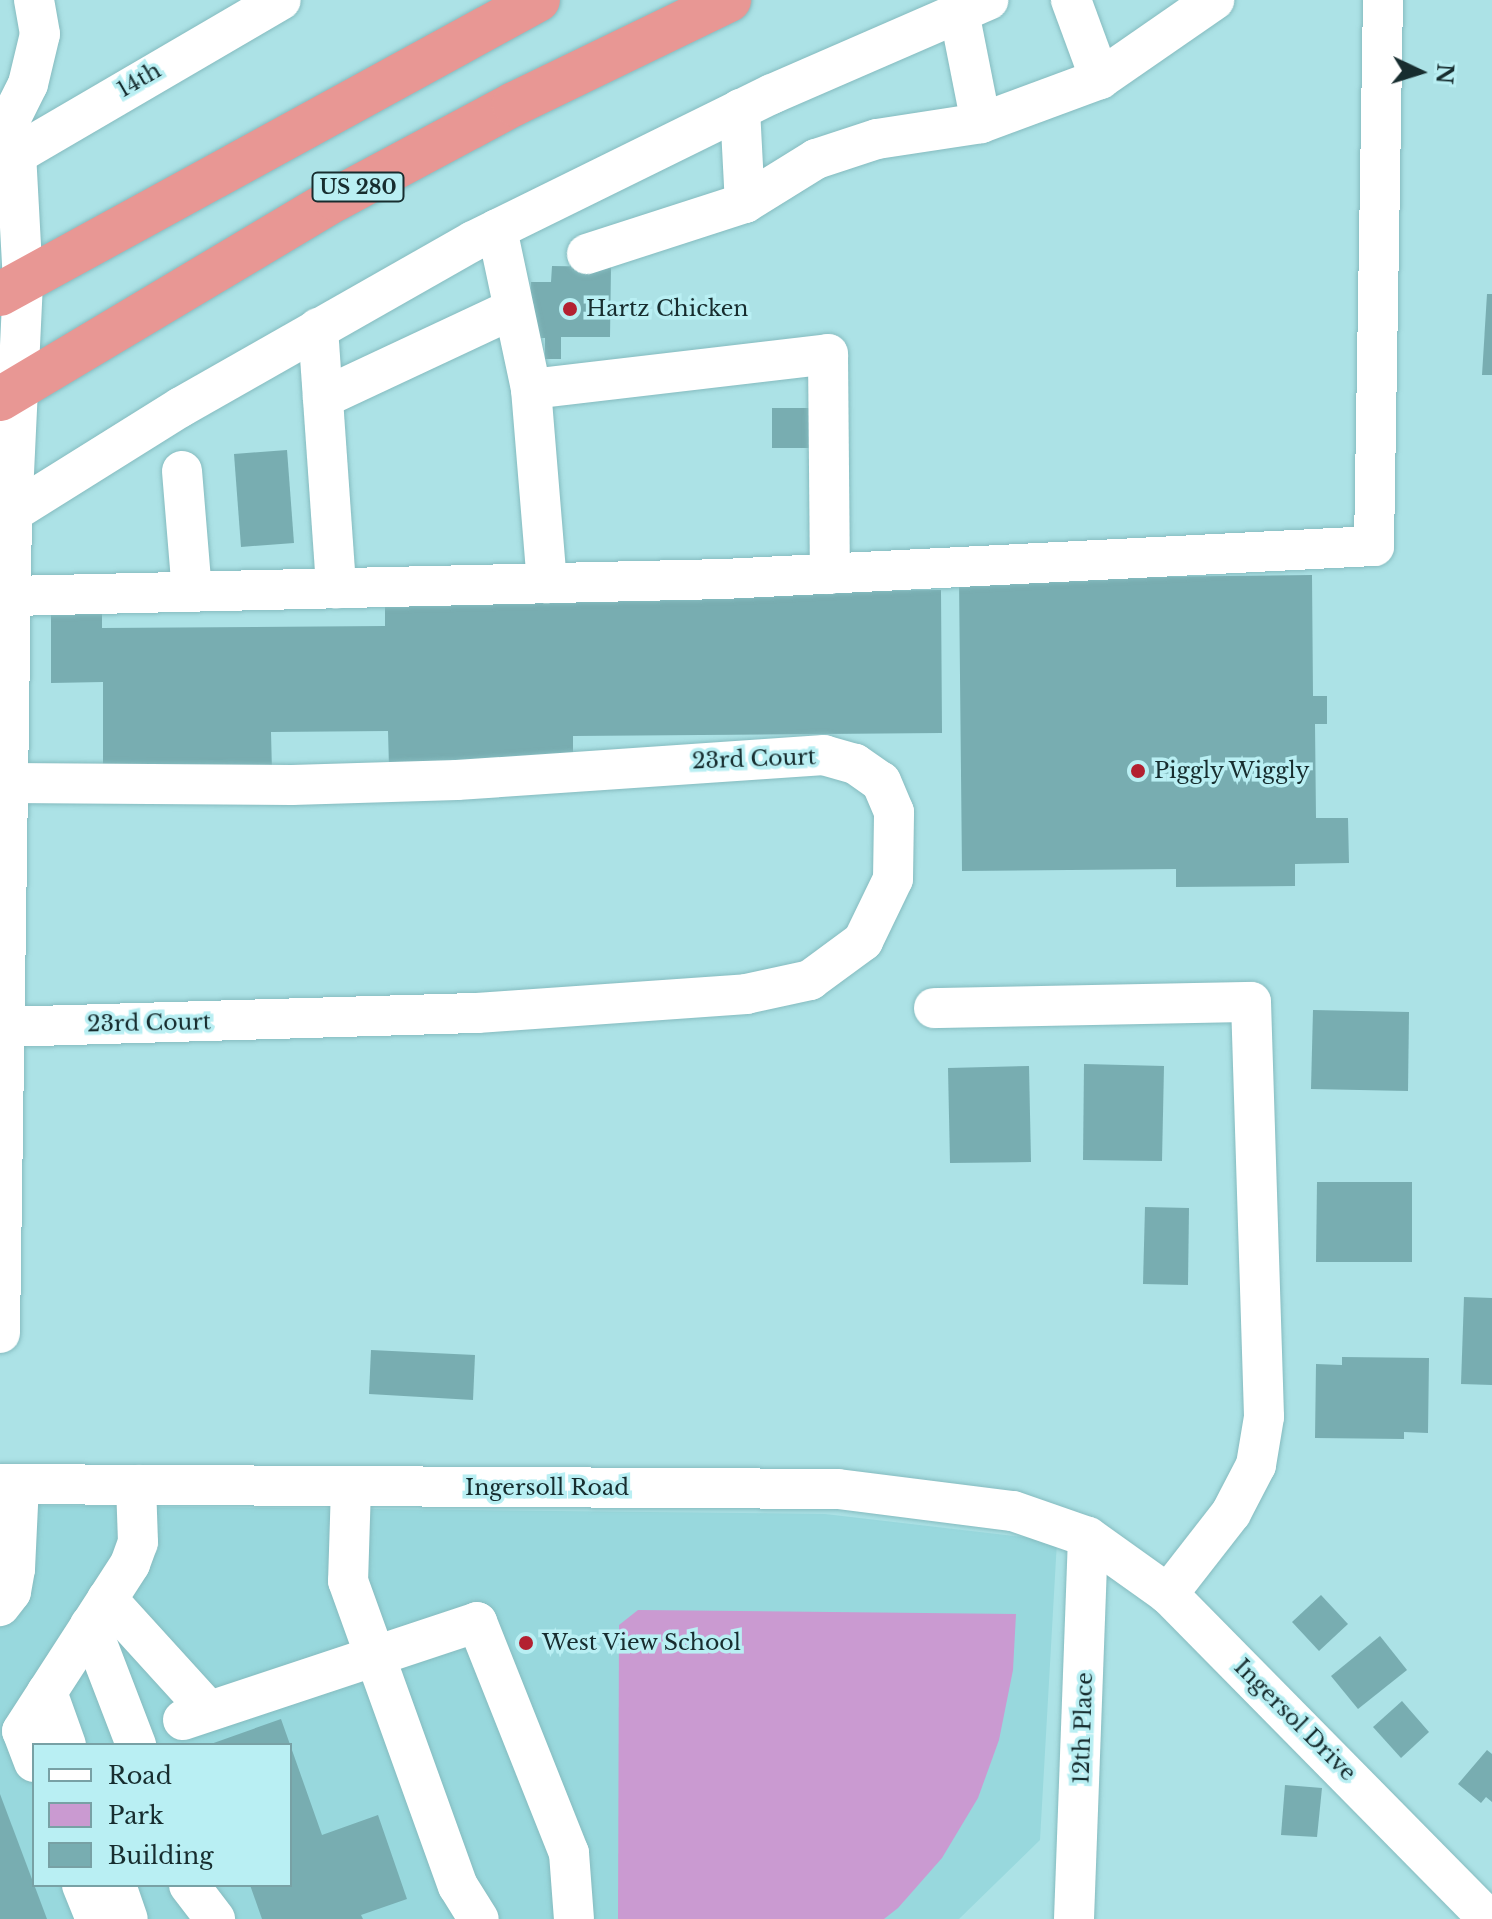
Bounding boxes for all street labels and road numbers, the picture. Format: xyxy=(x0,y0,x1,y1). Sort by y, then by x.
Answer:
street label: 14th xyxy=(112,57,166,103)
road number: US 280 xyxy=(310,171,406,203)
street label: 23rd Court xyxy=(692,744,816,774)
street label: 23rd Court xyxy=(87,1009,211,1037)
street label: Ingersoll Road xyxy=(465,1475,629,1501)
street label: Ingersol Drive xyxy=(1229,1654,1361,1786)
street label: 12th Place xyxy=(1068,1672,1098,1784)

